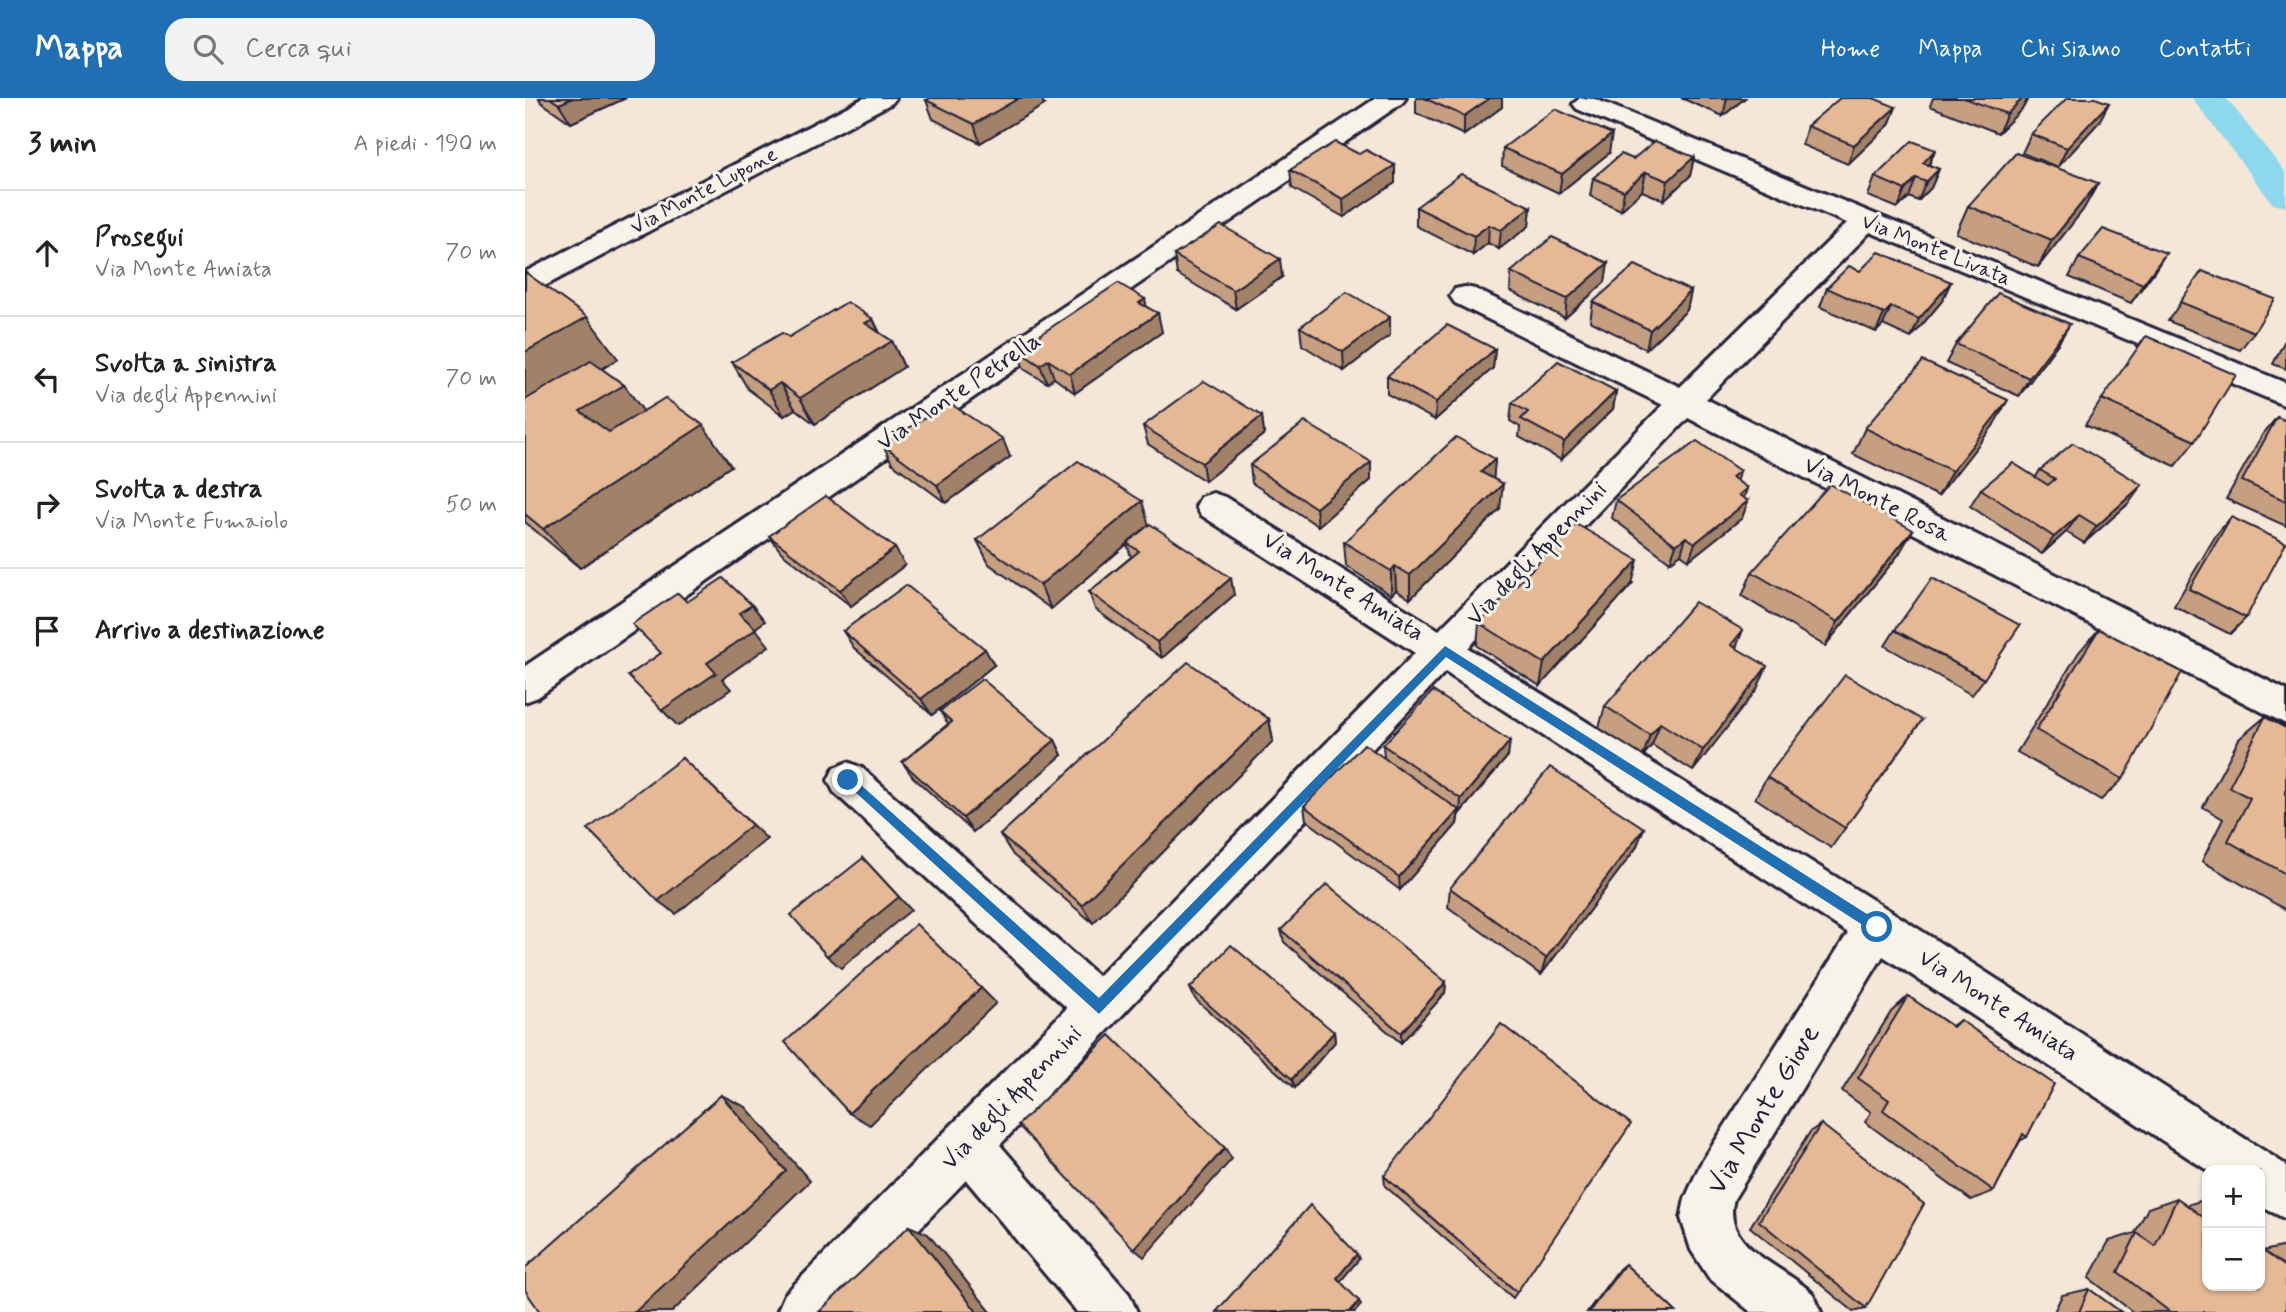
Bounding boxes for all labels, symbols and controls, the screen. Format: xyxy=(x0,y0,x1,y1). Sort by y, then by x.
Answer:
search box xyxy=(165,18,655,81)
text: Mappa xyxy=(35,27,123,71)
icon: search xyxy=(189,30,227,68)
text: Cerca qui xyxy=(245,32,352,66)
text: Home xyxy=(1821,34,1880,65)
text: Mappa xyxy=(1918,34,1982,65)
text: Chi siamo xyxy=(2020,34,2121,65)
text: Contatti xyxy=(2159,34,2251,65)
text: 3 min xyxy=(28,124,97,163)
text: A piedi · 190 m xyxy=(354,129,497,159)
street label: Via Monte Lupone xyxy=(626,140,782,242)
street label: Via Monte Livata xyxy=(1857,207,2015,293)
text: Prosegui xyxy=(95,221,184,255)
icon: ahead xyxy=(28,234,66,272)
text: 70 m xyxy=(445,238,497,268)
text: Via Monte Amiata xyxy=(95,255,272,285)
street label: Via Monte Petrella xyxy=(871,326,1047,458)
text: Svolta a sinistra xyxy=(95,347,277,381)
icon: left xyxy=(28,360,66,398)
text: 70 m xyxy=(445,364,497,394)
text: Via degli Appennini xyxy=(95,381,277,411)
street label: Via Monte Rosa xyxy=(1798,450,1956,551)
text: Svolta a destra xyxy=(95,473,262,507)
street label: Via degli Appennini xyxy=(1460,475,1616,635)
icon: right xyxy=(28,486,66,524)
text: 50 m xyxy=(446,490,497,520)
text: Via Monte Fumaiolo xyxy=(95,507,288,537)
street label: Via Monte Amiata xyxy=(1256,525,1430,649)
icon: arrive xyxy=(28,612,66,650)
text: Arrivo a destinazione xyxy=(95,614,325,648)
route end xyxy=(832,764,863,795)
route start xyxy=(1861,911,1892,942)
street label: Via Monte Amiata xyxy=(1912,943,2084,1069)
street label: Via Monte Giove xyxy=(1699,1018,1829,1202)
street label: Via degli Appennini xyxy=(935,1019,1091,1179)
map controls xyxy=(2202,1165,2265,1291)
button: + xyxy=(2202,1165,2265,1228)
button: − xyxy=(2202,1228,2265,1291)

